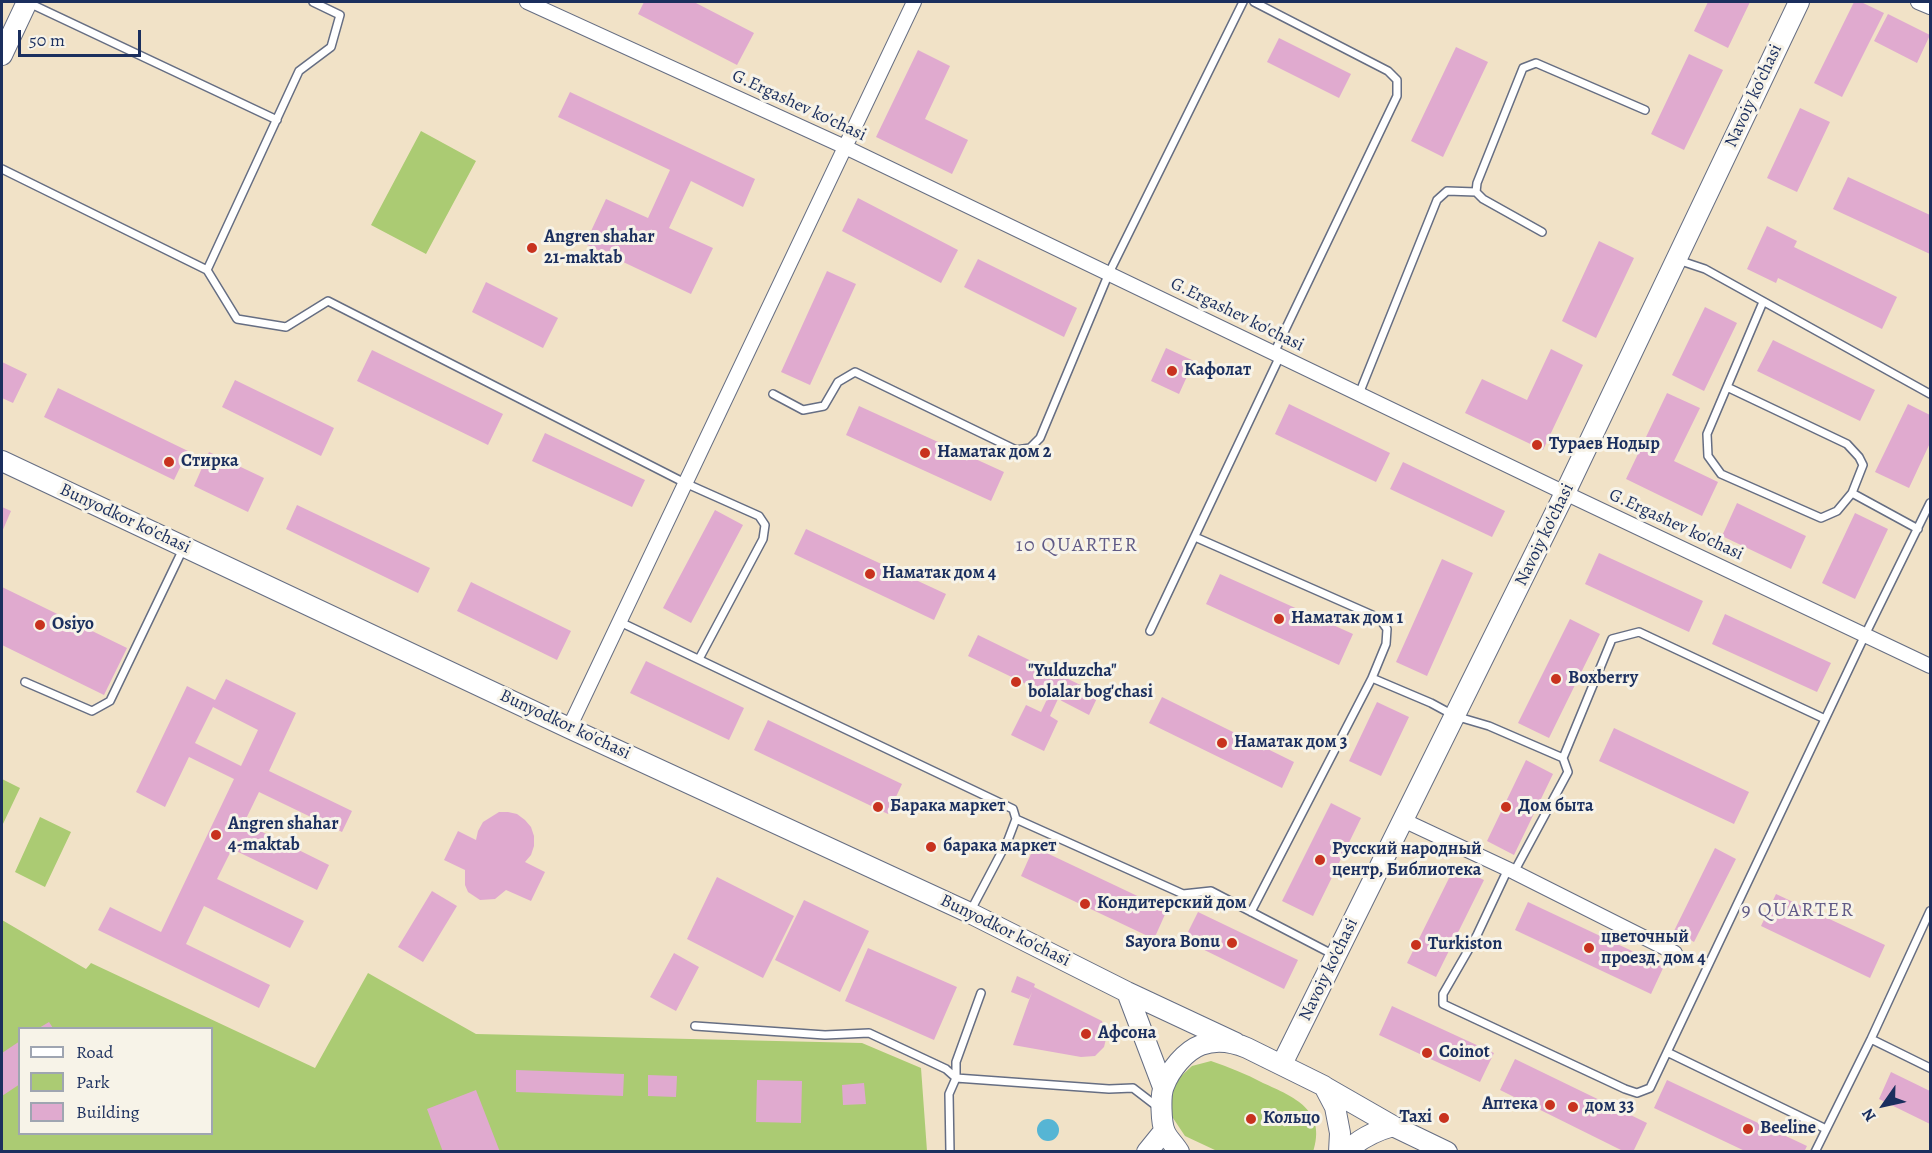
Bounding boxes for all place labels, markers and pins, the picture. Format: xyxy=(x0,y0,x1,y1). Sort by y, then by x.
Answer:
place label: Angren shahar 21-maktab xyxy=(544,227,655,270)
marker: Angren shahar 21-maktab xyxy=(525,241,539,255)
place label: Кафолат xyxy=(1184,360,1251,382)
marker: Кафолат xyxy=(1165,364,1179,378)
place label: Тураев Нодыр xyxy=(1549,434,1660,456)
marker: Тураев Нодыр xyxy=(1530,438,1544,452)
place label: Наматак дом 2 xyxy=(937,442,1051,464)
marker: Наматак дом 2 xyxy=(918,446,932,460)
place label: Стирка xyxy=(181,451,239,473)
marker: Стирка xyxy=(162,455,176,469)
place label: Наматак дом 4 xyxy=(882,563,996,585)
marker: Наматак дом 4 xyxy=(863,567,877,581)
place label: Наматак дом 1 xyxy=(1291,608,1403,630)
marker: Наматак дом 1 xyxy=(1272,612,1286,626)
place label: Osiyo xyxy=(52,614,94,636)
marker: Osiyo xyxy=(33,618,47,632)
place label: "Yulduzcha" bolalar bog'chasi xyxy=(1028,661,1153,704)
place label: Boxberry xyxy=(1568,668,1638,690)
marker: Boxberry xyxy=(1549,672,1563,686)
marker: "Yulduzcha" bolalar bog'chasi xyxy=(1009,675,1023,689)
place label: Наматак дом 3 xyxy=(1234,732,1347,754)
marker: Наматак дом 3 xyxy=(1215,736,1229,750)
place label: Барака маркет xyxy=(890,796,1005,818)
place label: Дом быта xyxy=(1518,796,1594,818)
marker: Барака маркет xyxy=(871,800,885,814)
marker: Дом быта xyxy=(1499,800,1513,814)
place label: Angren shahar 4-maktab xyxy=(228,814,339,856)
marker: Angren shahar 4-maktab xyxy=(209,828,223,842)
place label: барака маркет xyxy=(943,836,1056,858)
place label: Русский народный центр, Библиотека xyxy=(1332,839,1482,882)
marker: барака маркет xyxy=(924,840,938,854)
marker: Русский народный центр, Библиотека xyxy=(1313,853,1327,867)
place label: Кондитерский дом xyxy=(1097,893,1247,915)
marker: Кондитерский дом xyxy=(1078,897,1092,911)
place label: цветочный проезд. дом 4 xyxy=(1601,927,1706,970)
place label: Sayora Bonu xyxy=(1125,932,1220,954)
place label: Turkiston xyxy=(1428,934,1502,956)
marker: Sayora Bonu xyxy=(1225,936,1239,950)
marker: Turkiston xyxy=(1409,938,1423,952)
marker: цветочный проезд. дом 4 xyxy=(1582,941,1596,955)
place label: Афсона xyxy=(1098,1023,1156,1045)
marker: Афсона xyxy=(1079,1027,1093,1041)
place label: Coinot xyxy=(1439,1042,1490,1064)
marker: Coinot xyxy=(1420,1046,1434,1060)
place label: Аптека xyxy=(1482,1094,1538,1116)
place label: дом 33 xyxy=(1585,1096,1634,1118)
marker: Аптека xyxy=(1543,1098,1557,1112)
marker: дом 33 xyxy=(1566,1100,1580,1114)
place label: Taxi xyxy=(1400,1107,1432,1129)
place label: Кольцо xyxy=(1263,1108,1320,1130)
marker: Taxi xyxy=(1437,1111,1451,1125)
marker: Кольцо xyxy=(1244,1112,1258,1126)
place label: Beeline xyxy=(1760,1118,1816,1140)
marker: Beeline xyxy=(1741,1122,1755,1136)

